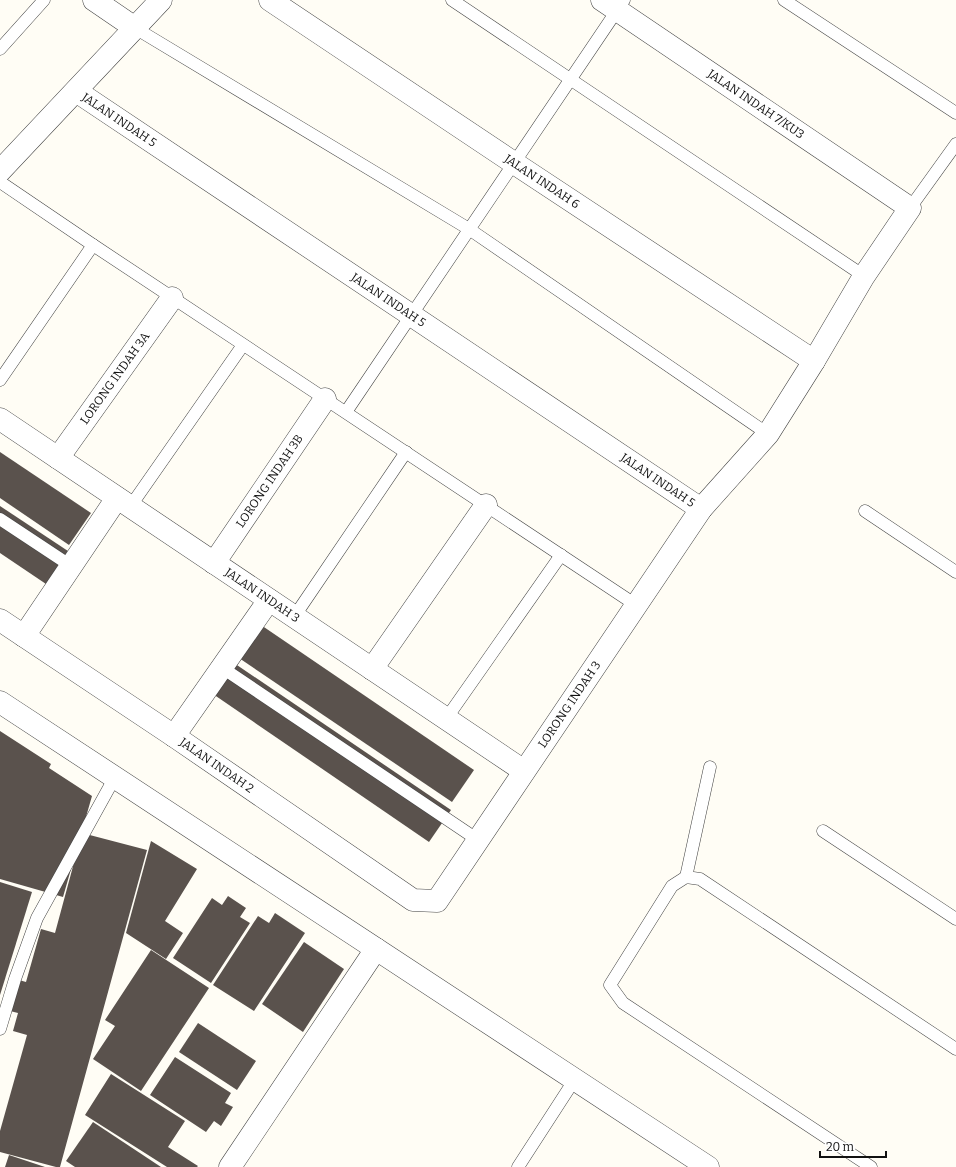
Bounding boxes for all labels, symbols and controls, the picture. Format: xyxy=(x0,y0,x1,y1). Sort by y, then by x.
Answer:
street label: JALAN INDAH 7/KU3 xyxy=(704,66,807,142)
street label: JALAN INDAH 5 xyxy=(79,89,159,150)
street label: JALAN INDAH 6 xyxy=(501,151,582,211)
street label: JALAN INDAH 5 xyxy=(348,270,428,330)
street label: LORONG INDAH 3A xyxy=(77,329,153,427)
street label: LORONG INDAH 3B xyxy=(233,432,306,530)
street label: JALAN INDAH 5 xyxy=(617,450,698,510)
street label: JALAN INDAH 3 xyxy=(221,565,302,625)
street label: LORONG INDAH 3 xyxy=(535,658,604,750)
street label: JALAN INDAH 2 xyxy=(176,734,256,796)
scale bar xyxy=(820,1133,886,1159)
text: 20 m xyxy=(826,1140,855,1154)

